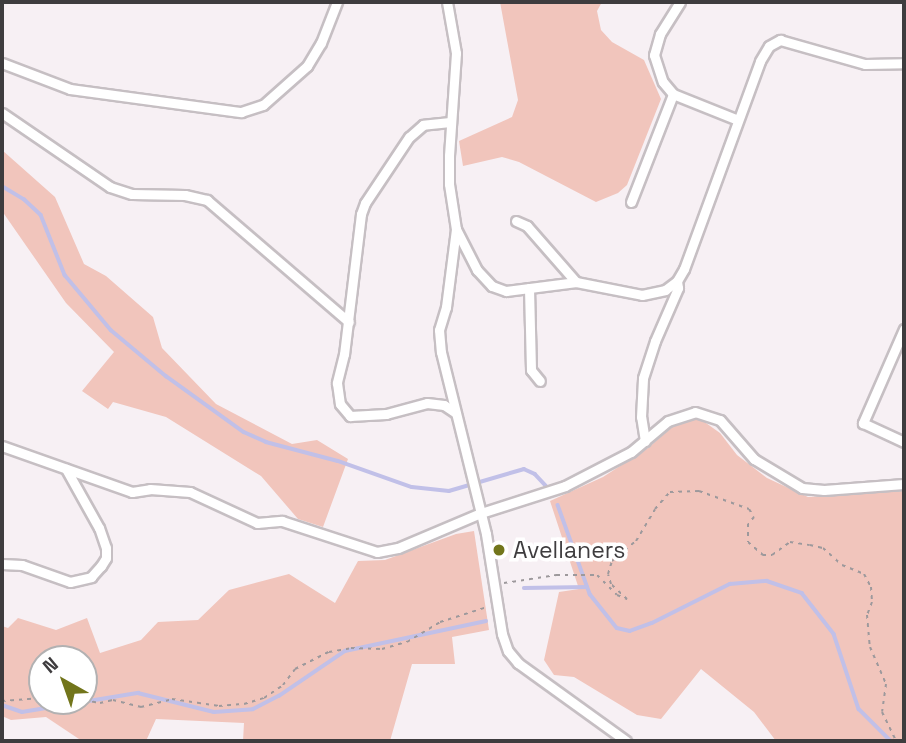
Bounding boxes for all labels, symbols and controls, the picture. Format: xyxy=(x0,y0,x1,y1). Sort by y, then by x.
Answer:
place label: Avellaners xyxy=(513,536,625,564)
marker: Avellaners xyxy=(491,542,507,558)
north arrow xyxy=(28,645,98,715)
text: N xyxy=(38,651,63,679)

